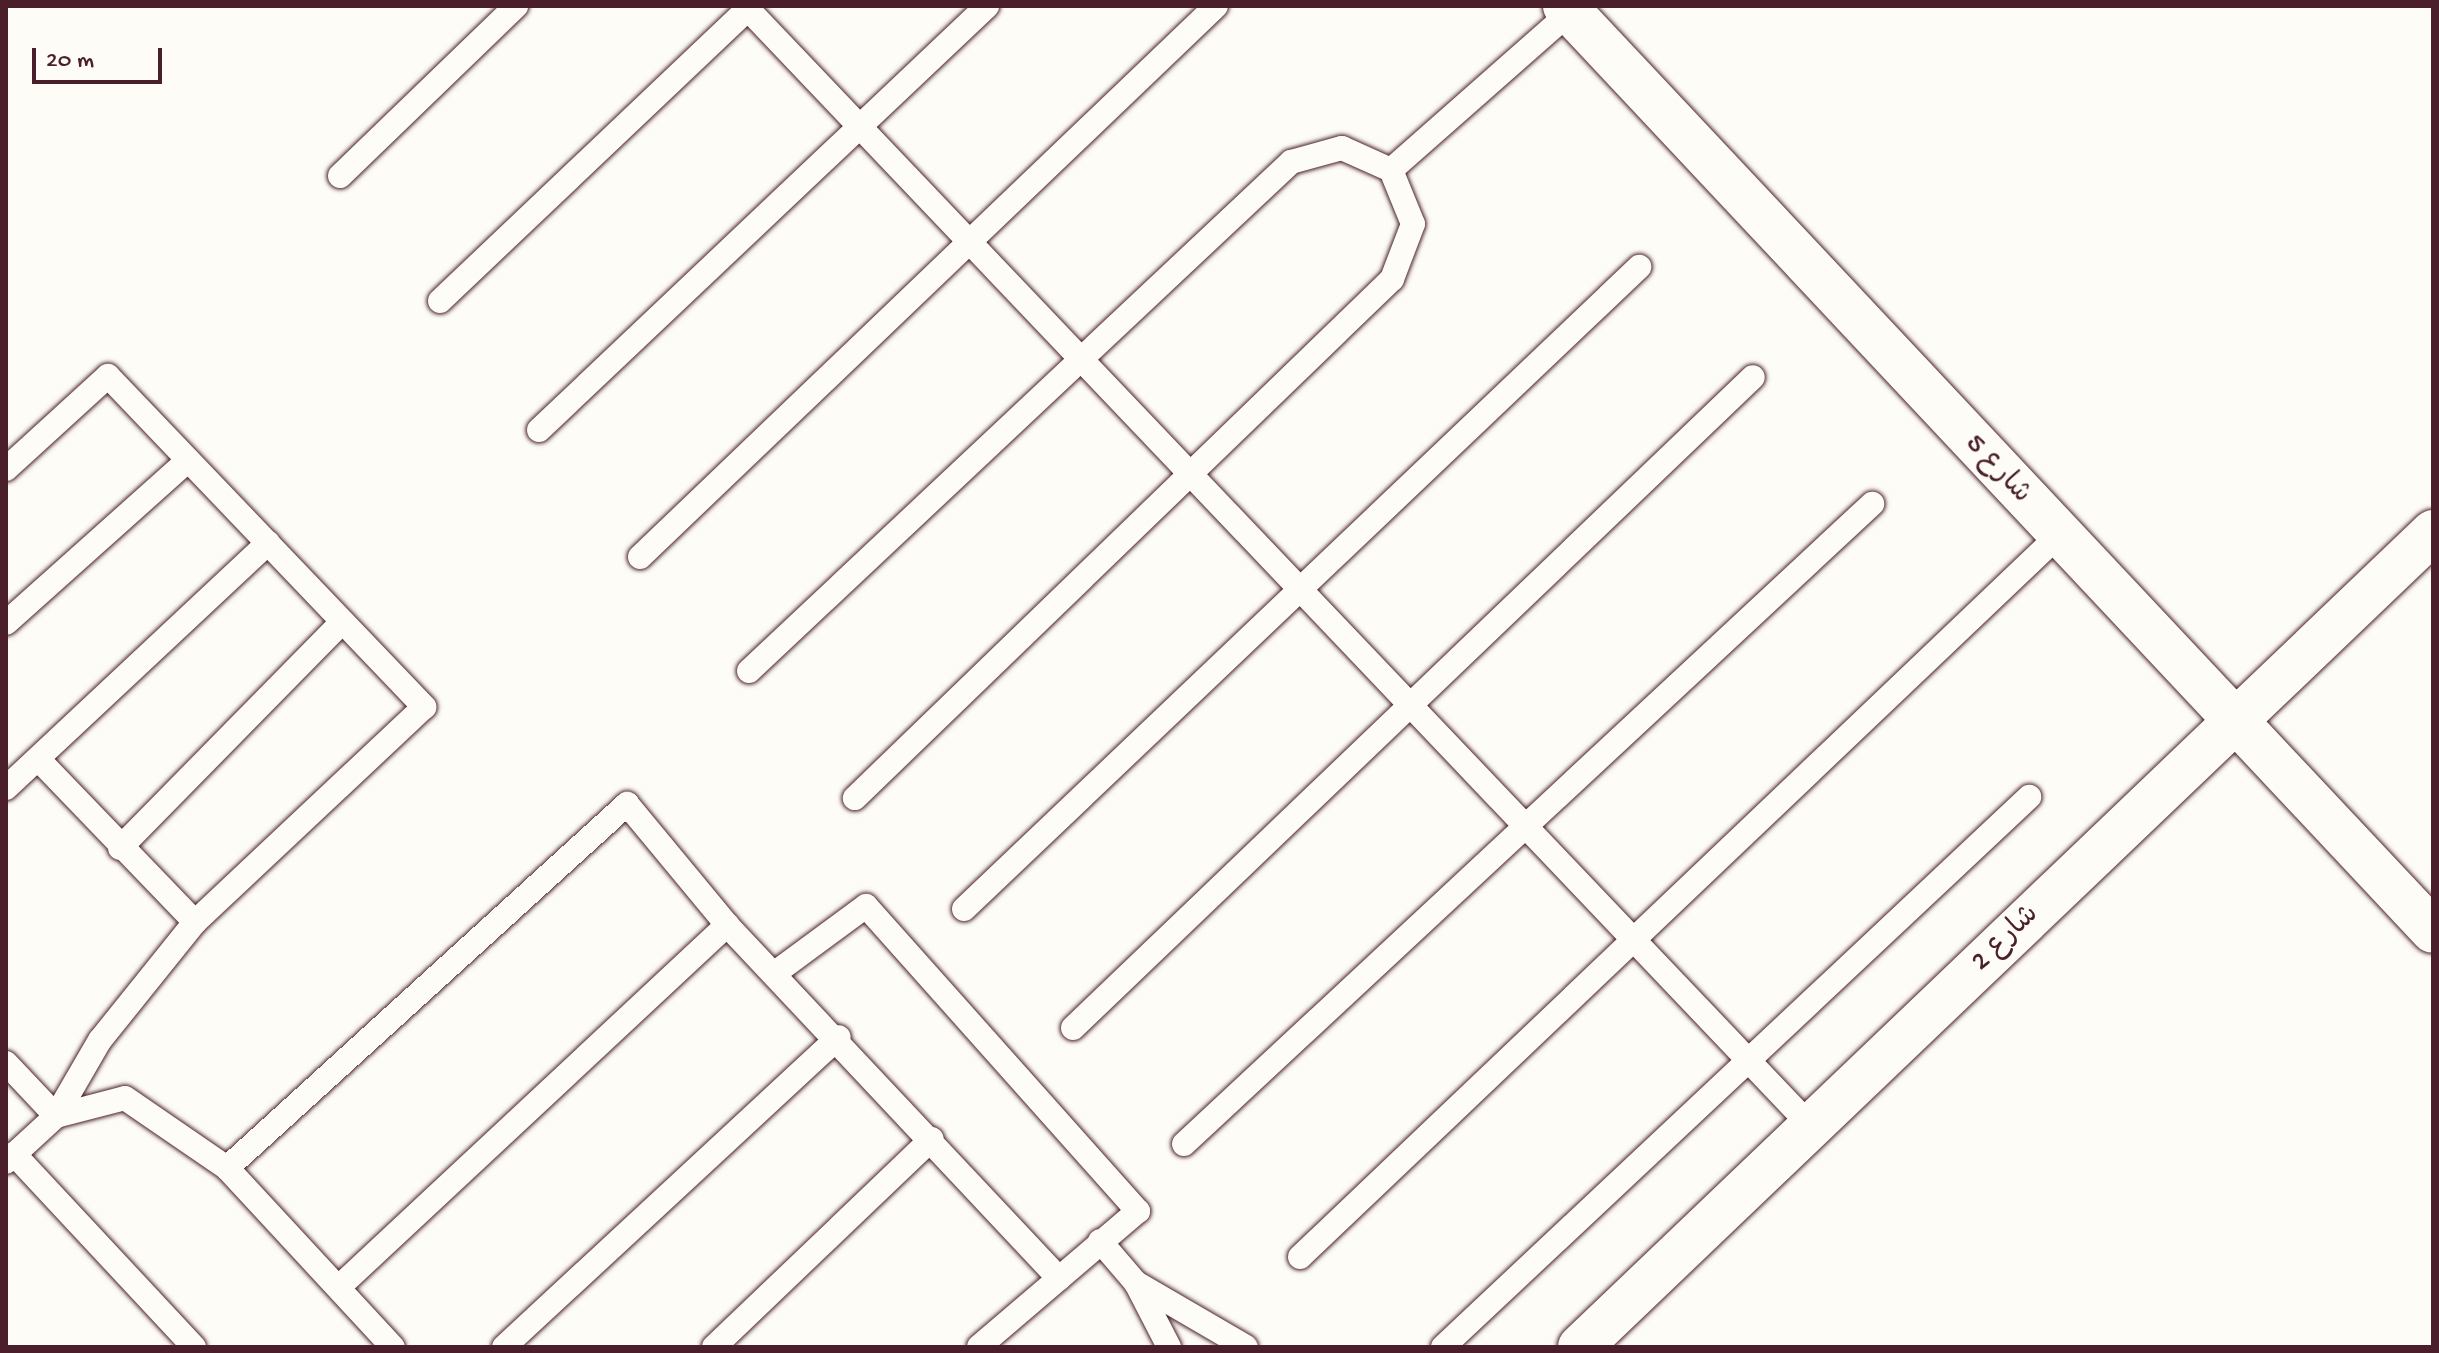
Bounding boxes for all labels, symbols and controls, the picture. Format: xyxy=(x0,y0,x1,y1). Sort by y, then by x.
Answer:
scale bar xyxy=(36,32,166,82)
text: 20 m xyxy=(46,47,94,76)
street label: شارع 5 xyxy=(1957,429,2037,511)
street label: شارع 2 xyxy=(1965,899,2047,979)

